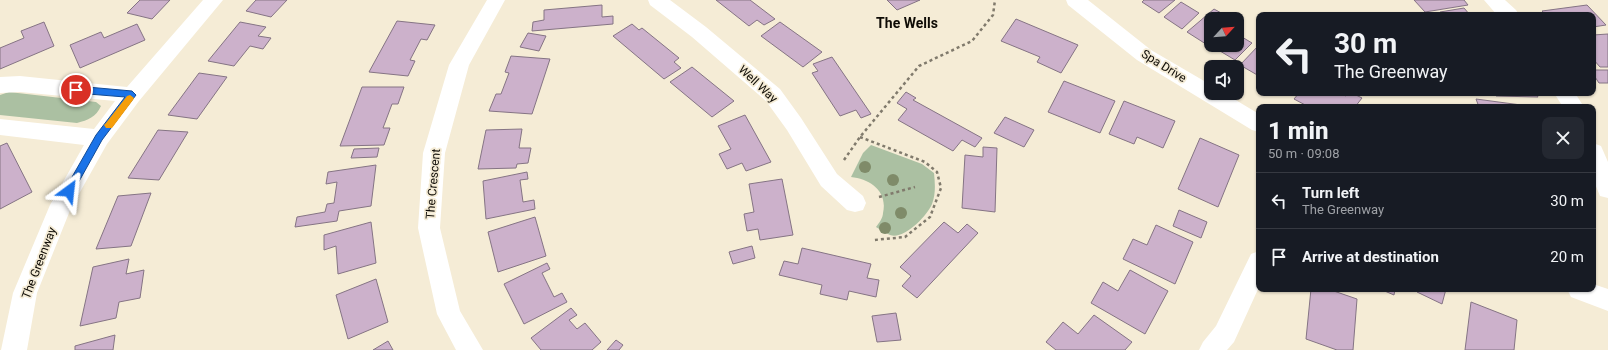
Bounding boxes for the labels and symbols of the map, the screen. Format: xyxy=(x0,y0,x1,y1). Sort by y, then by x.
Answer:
north arrow xyxy=(1204,12,1244,52)
district label: The Wells xyxy=(876,15,938,31)
street label: Spa Drive xyxy=(1139,47,1189,85)
street label: Well Way xyxy=(736,62,781,106)
pin xyxy=(59,73,93,107)
street label: The Crescent xyxy=(423,148,443,220)
position arrow xyxy=(48,170,90,212)
street label: The Greenway xyxy=(19,225,59,301)

